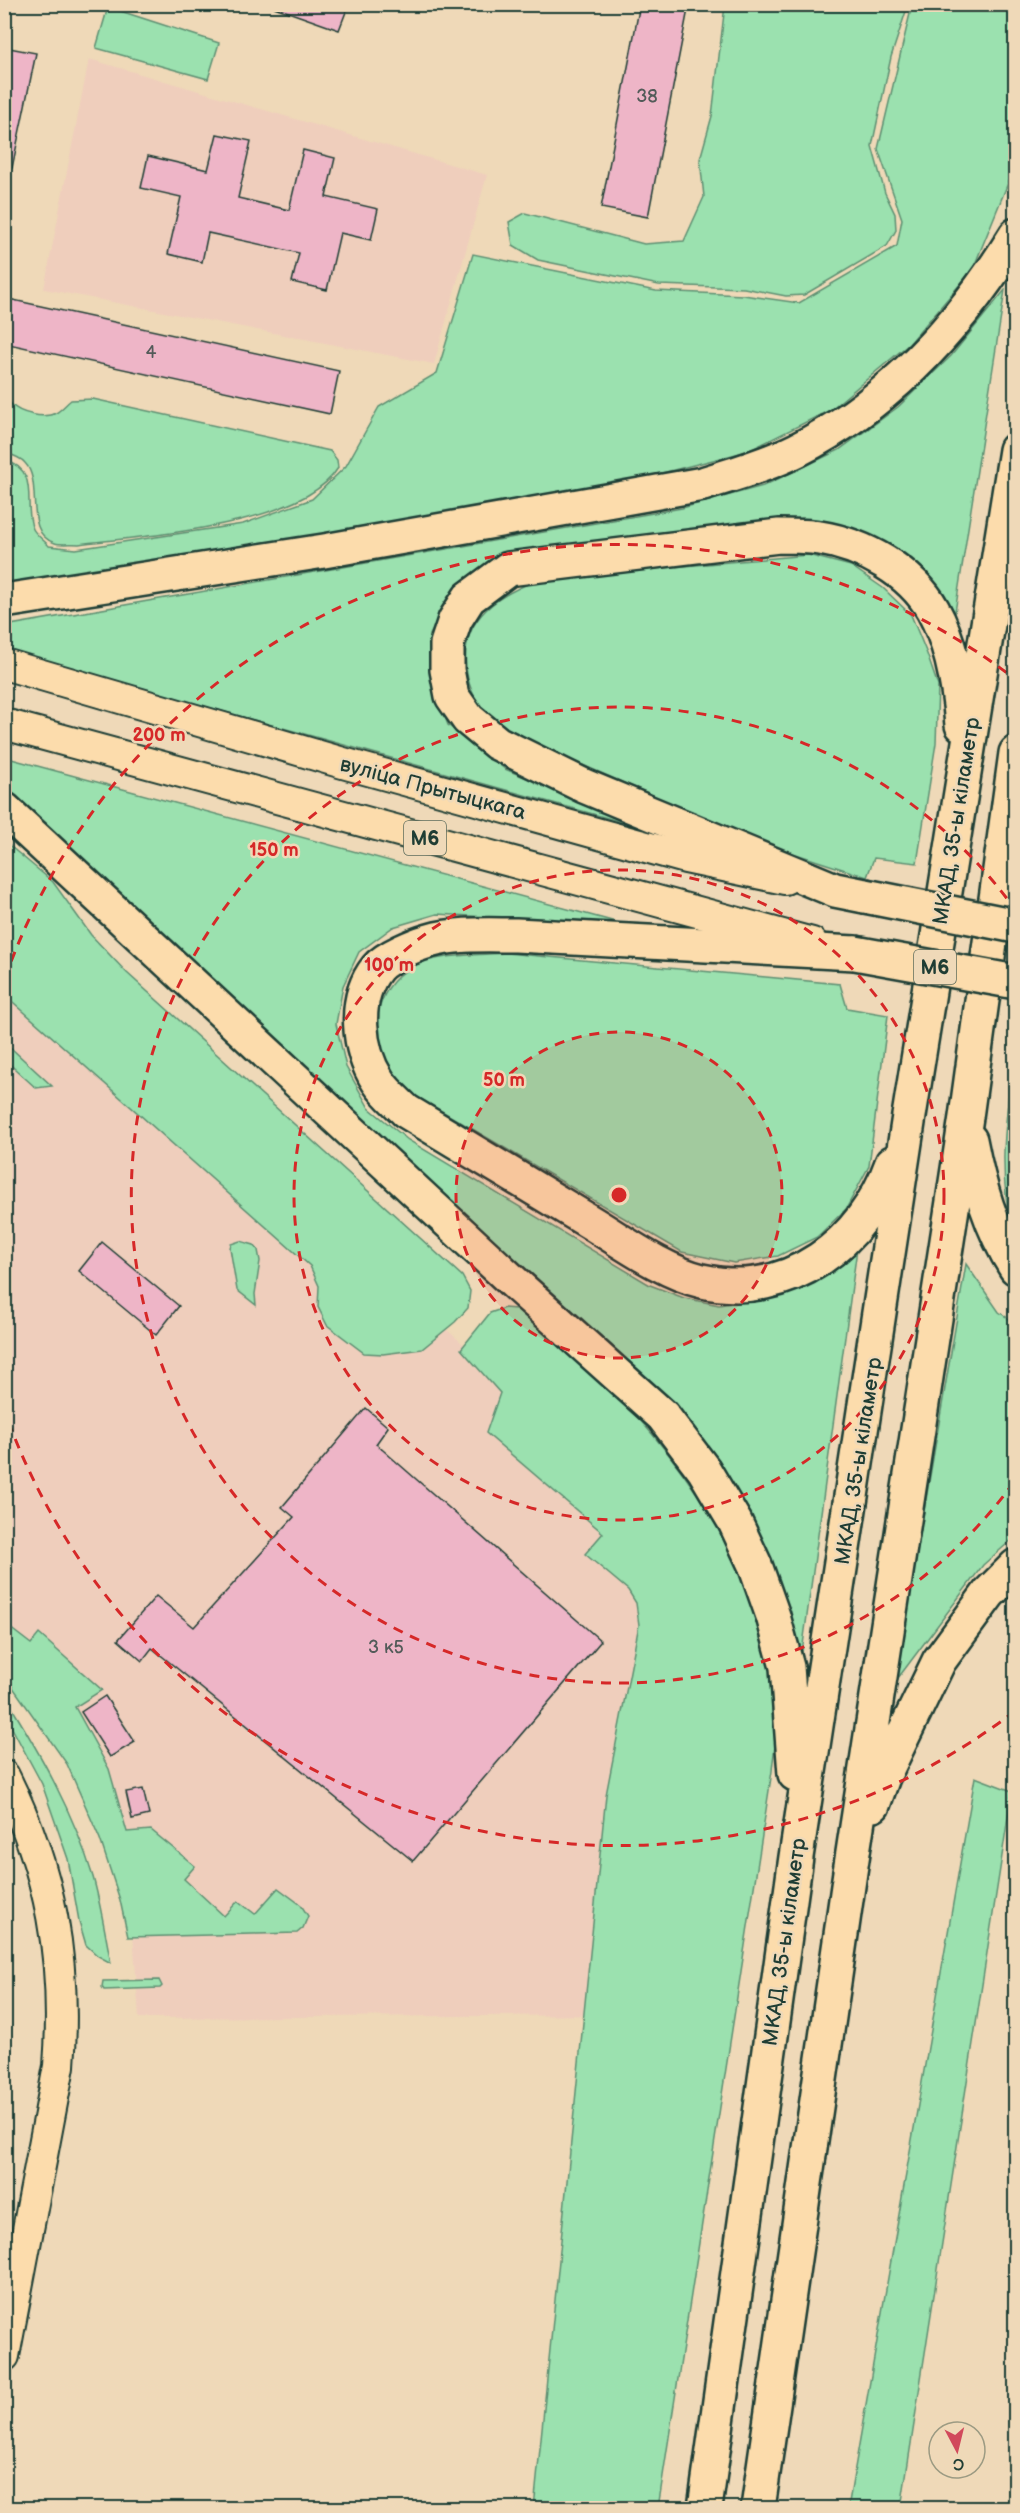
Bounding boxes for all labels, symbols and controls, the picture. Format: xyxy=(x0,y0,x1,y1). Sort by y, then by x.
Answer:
house number: 38 xyxy=(636,86,658,107)
house number: 4 xyxy=(146,342,157,363)
street label: МКАД, 35-ы кіламетр xyxy=(928,716,985,926)
text: 200 m xyxy=(132,725,186,746)
street label: вуліца Прытыцкага xyxy=(337,752,529,825)
road number: М6 xyxy=(404,821,446,855)
text: 150 m xyxy=(249,840,299,861)
road number: М6 xyxy=(914,950,956,984)
text: 100 m xyxy=(364,955,414,976)
text: 50 m xyxy=(483,1070,525,1091)
centre of rings xyxy=(609,1185,629,1205)
street label: МКАД, 35-ы кіламетр xyxy=(830,1356,887,1566)
house number: 3 к5 xyxy=(368,1637,404,1658)
street label: МКАД, 35-ы кіламетр xyxy=(758,1836,811,2048)
north arrow xyxy=(927,2420,987,2480)
text: С xyxy=(952,2453,965,2474)

